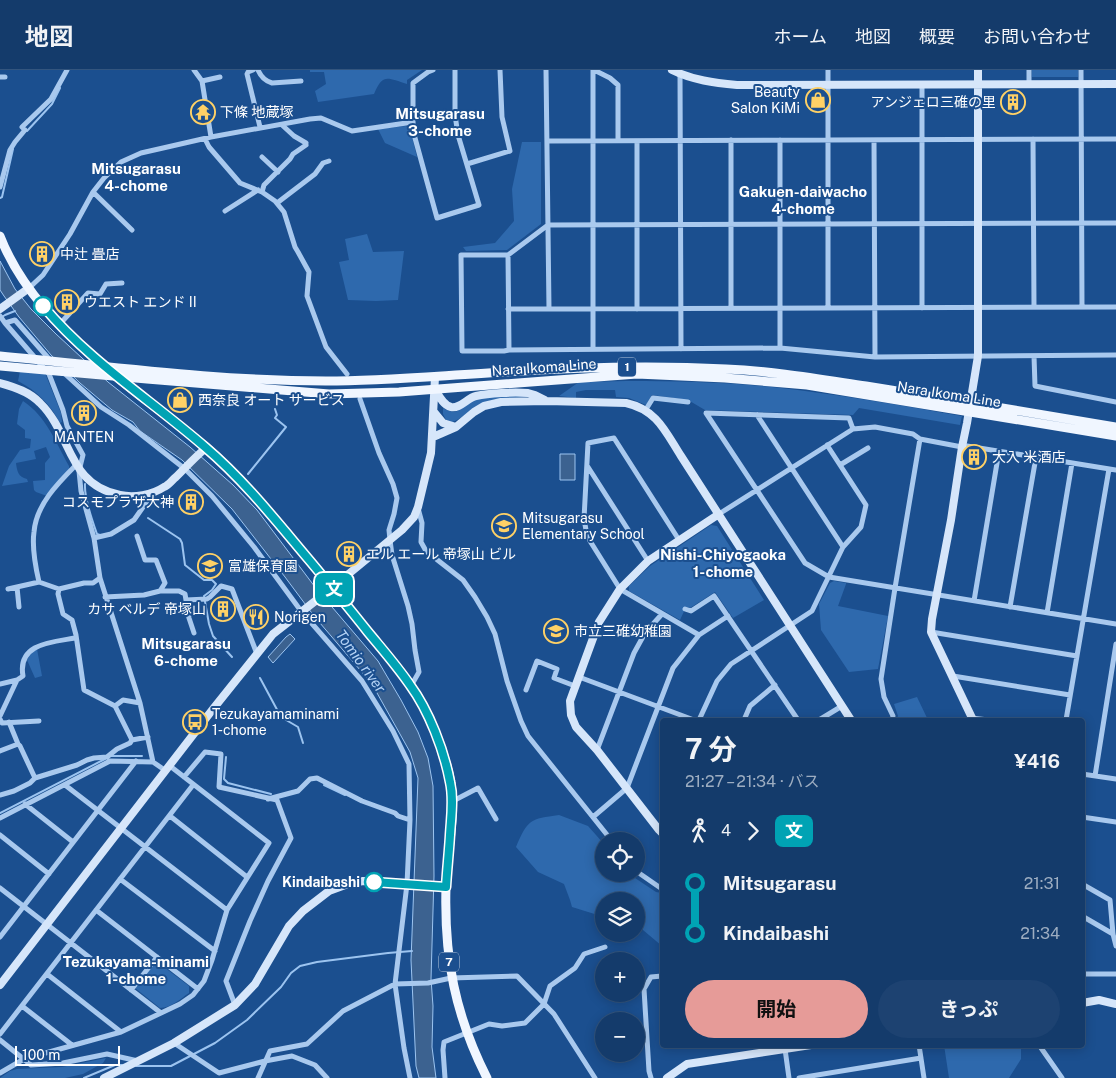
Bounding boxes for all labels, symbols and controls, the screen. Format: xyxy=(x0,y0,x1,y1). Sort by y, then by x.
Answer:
text: 地図 xyxy=(25,22,73,50)
text: ホーム xyxy=(774,26,827,47)
text: 地図 xyxy=(855,26,891,47)
text: 概要 xyxy=(919,26,955,47)
text: お問い合わせ xyxy=(983,26,1091,47)
place label: Beauty Salon KiMi xyxy=(731,84,800,116)
shop icon: Beauty Salon KiMi xyxy=(805,87,831,113)
building icon: アンジェロ三碓の里 xyxy=(1000,89,1026,115)
place label: アンジェロ三碓の里 xyxy=(871,94,996,110)
temple icon: 下條 地蔵塚 xyxy=(190,99,216,125)
place label: 下條 地蔵塚 xyxy=(220,104,293,120)
district label: Mitsugarasu 3-chome xyxy=(395,105,485,139)
district label: Mitsugarasu 4-chome xyxy=(91,160,181,194)
district label: Gakuen-daiwacho 4-chome xyxy=(739,183,868,217)
building icon: 中辻 畳店 xyxy=(29,241,55,267)
place label: 中辻 畳店 xyxy=(60,246,119,262)
building icon: ウエスト エンド II xyxy=(54,289,80,315)
place label: ウエスト エンド II xyxy=(84,294,197,310)
unlabelled marker xyxy=(33,296,53,316)
street label: Nara Ikoma Line xyxy=(491,355,597,379)
road number: 1 xyxy=(618,358,636,376)
street label: Nara Ikoma Line xyxy=(896,378,1002,410)
shop icon: 西奈良 オート サービス xyxy=(167,387,193,413)
place label: 西奈良 オート サービス xyxy=(198,392,345,408)
building icon: MANTEN xyxy=(71,400,97,426)
place label: MANTEN xyxy=(54,429,114,445)
building icon: 大入 米酒店 xyxy=(961,444,987,470)
place label: 大入 米酒店 xyxy=(992,449,1065,465)
building icon: コスモプラザ大神 xyxy=(178,489,204,515)
place label: コスモプラザ大神 xyxy=(62,494,174,510)
place label: Mitsugarasu Elementary School xyxy=(522,510,645,542)
school or university icon: Mitsugarasu Elementary School xyxy=(491,513,517,539)
building icon: エル エール 帝塚山 ビル xyxy=(336,541,362,567)
place label: エル エール 帝塚山 ビル xyxy=(366,546,516,562)
district label: Nishi-Chiyogaoka 1-chome xyxy=(660,546,786,580)
school or university icon: 富雄保育園 xyxy=(197,553,223,579)
place label: 富雄保育園 xyxy=(228,558,298,574)
line badge: 文 xyxy=(318,573,350,605)
text: 文 xyxy=(325,578,343,599)
building icon: カサ ベルデ 帝塚山 xyxy=(210,596,236,622)
place label: カサ ベルデ 帝塚山 xyxy=(87,601,206,617)
restaurant icon: Norigen xyxy=(243,604,269,630)
place label: Norigen xyxy=(274,609,326,625)
school or university icon: 市立三碓幼稚園 xyxy=(543,618,569,644)
place label: 市立三碓幼稚園 xyxy=(574,623,672,639)
water label: Tomio river xyxy=(332,626,390,696)
district label: Mitsugarasu 6-chome xyxy=(141,635,231,669)
place label: Tezukayamaminami 1-chome xyxy=(212,706,339,738)
bus stop icon: Tezukayamaminami 1-chome xyxy=(182,709,208,735)
text: 7 分 xyxy=(685,732,737,765)
text: ¥416 xyxy=(1014,750,1060,772)
text: 21:27 – 21:34 · バス xyxy=(685,772,819,791)
icon: walk xyxy=(685,817,713,845)
icon: forward xyxy=(739,817,767,845)
text: 文 xyxy=(785,820,803,841)
text: 4 xyxy=(721,821,731,840)
map controls xyxy=(595,832,645,1062)
button: locate xyxy=(595,832,645,882)
marker: Kindaibashi xyxy=(364,872,384,892)
text: Mitsugarasu xyxy=(723,872,837,894)
place label: Kindaibashi xyxy=(282,874,360,890)
text: 21:31 xyxy=(1024,874,1060,893)
button: layers xyxy=(595,892,645,942)
text: Kindaibashi xyxy=(723,922,829,944)
text: 21:34 xyxy=(1020,924,1060,943)
road number: 7 xyxy=(439,952,459,972)
button: + xyxy=(595,952,645,1002)
district label: Tezukayama-minami 1-chome xyxy=(63,953,209,987)
button: 開始 xyxy=(685,980,868,1038)
button: きっぷ xyxy=(878,980,1060,1038)
button: − xyxy=(595,1012,645,1062)
scale bar xyxy=(15,1043,120,1066)
text: 100 m xyxy=(22,1047,60,1063)

